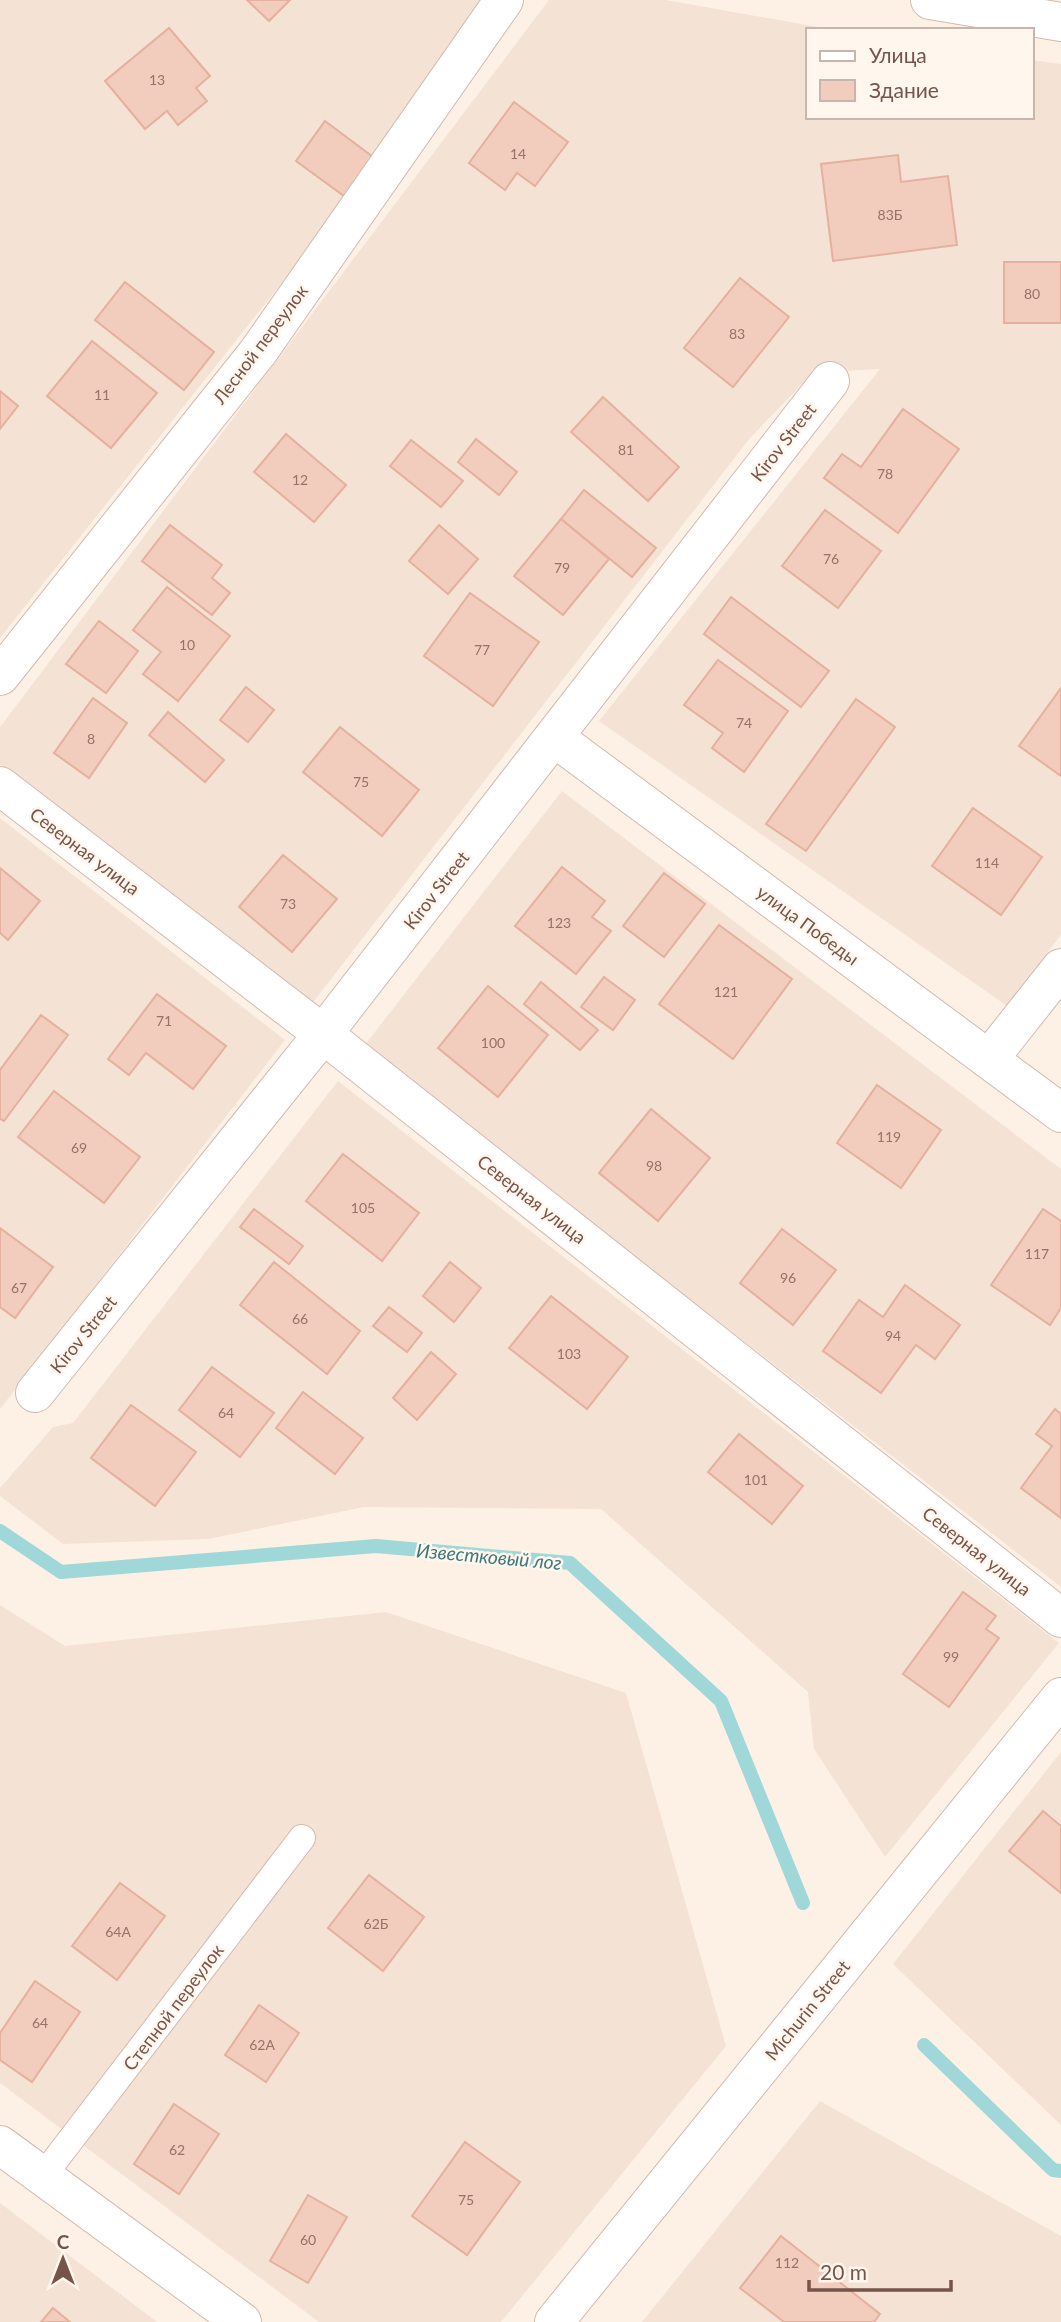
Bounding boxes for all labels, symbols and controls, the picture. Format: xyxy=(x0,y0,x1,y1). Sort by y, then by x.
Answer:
legend xyxy=(806,28,1033,119)
text: Улица xyxy=(869,42,927,67)
house number: 13 xyxy=(149,71,165,88)
text: Здание xyxy=(869,77,939,102)
house number: 14 xyxy=(510,145,526,162)
house number: 83Б xyxy=(878,206,903,223)
street label: Лесной переулок xyxy=(207,279,312,409)
house number: 80 xyxy=(1024,285,1040,302)
house number: 83 xyxy=(729,325,745,342)
house number: 11 xyxy=(94,386,110,403)
street label: Kirov Street xyxy=(746,398,821,486)
house number: 81 xyxy=(618,441,634,458)
house number: 78 xyxy=(877,465,893,482)
house number: 12 xyxy=(292,471,308,488)
house number: 76 xyxy=(823,550,839,567)
house number: 79 xyxy=(554,559,570,576)
house number: 10 xyxy=(179,636,195,653)
house number: 77 xyxy=(474,641,490,658)
house number: 74 xyxy=(736,714,752,731)
house number: 8 xyxy=(87,730,95,747)
house number: 75 xyxy=(353,773,369,790)
street label: Северная улица xyxy=(26,803,144,899)
street label: Kirov Street xyxy=(399,846,474,934)
house number: 114 xyxy=(975,854,999,871)
street label: улица Победы xyxy=(753,881,863,969)
house number: 73 xyxy=(280,895,296,912)
house number: 123 xyxy=(547,914,571,931)
house number: 121 xyxy=(714,983,738,1000)
house number: 71 xyxy=(156,1012,172,1029)
house number: 100 xyxy=(481,1034,505,1051)
house number: 119 xyxy=(877,1128,901,1145)
house number: 69 xyxy=(71,1139,87,1156)
street label: Северная улица xyxy=(473,1150,591,1248)
house number: 98 xyxy=(646,1157,662,1174)
house number: 105 xyxy=(351,1199,375,1216)
house number: 117 xyxy=(1025,1245,1049,1262)
house number: 96 xyxy=(780,1269,796,1286)
house number: 67 xyxy=(11,1279,27,1296)
street label: Kirov Street xyxy=(45,1290,121,1377)
house number: 66 xyxy=(292,1310,308,1327)
house number: 94 xyxy=(885,1327,901,1344)
house number: 103 xyxy=(557,1345,581,1362)
house number: 64 xyxy=(218,1404,234,1421)
house number: 101 xyxy=(744,1471,768,1488)
street label: Северная улица xyxy=(918,1502,1036,1600)
water label: Известковый лог xyxy=(416,1538,563,1574)
house number: 99 xyxy=(943,1648,959,1665)
house number: 62Б xyxy=(364,1915,389,1932)
house number: 64А xyxy=(105,1923,131,1940)
street label: Степной переулок xyxy=(118,1939,228,2075)
street label: Michurin Street xyxy=(760,1955,854,2065)
house number: 64 xyxy=(32,2014,48,2031)
house number: 62А xyxy=(249,2036,275,2053)
house number: 62 xyxy=(169,2141,185,2158)
house number: 75 xyxy=(458,2191,474,2208)
north arrow xyxy=(28,2224,98,2294)
text: С xyxy=(57,2230,70,2253)
house number: 60 xyxy=(300,2231,316,2248)
scale bar xyxy=(809,2248,951,2292)
house number: 112 xyxy=(775,2254,799,2271)
text: 20 m xyxy=(820,2259,867,2284)

